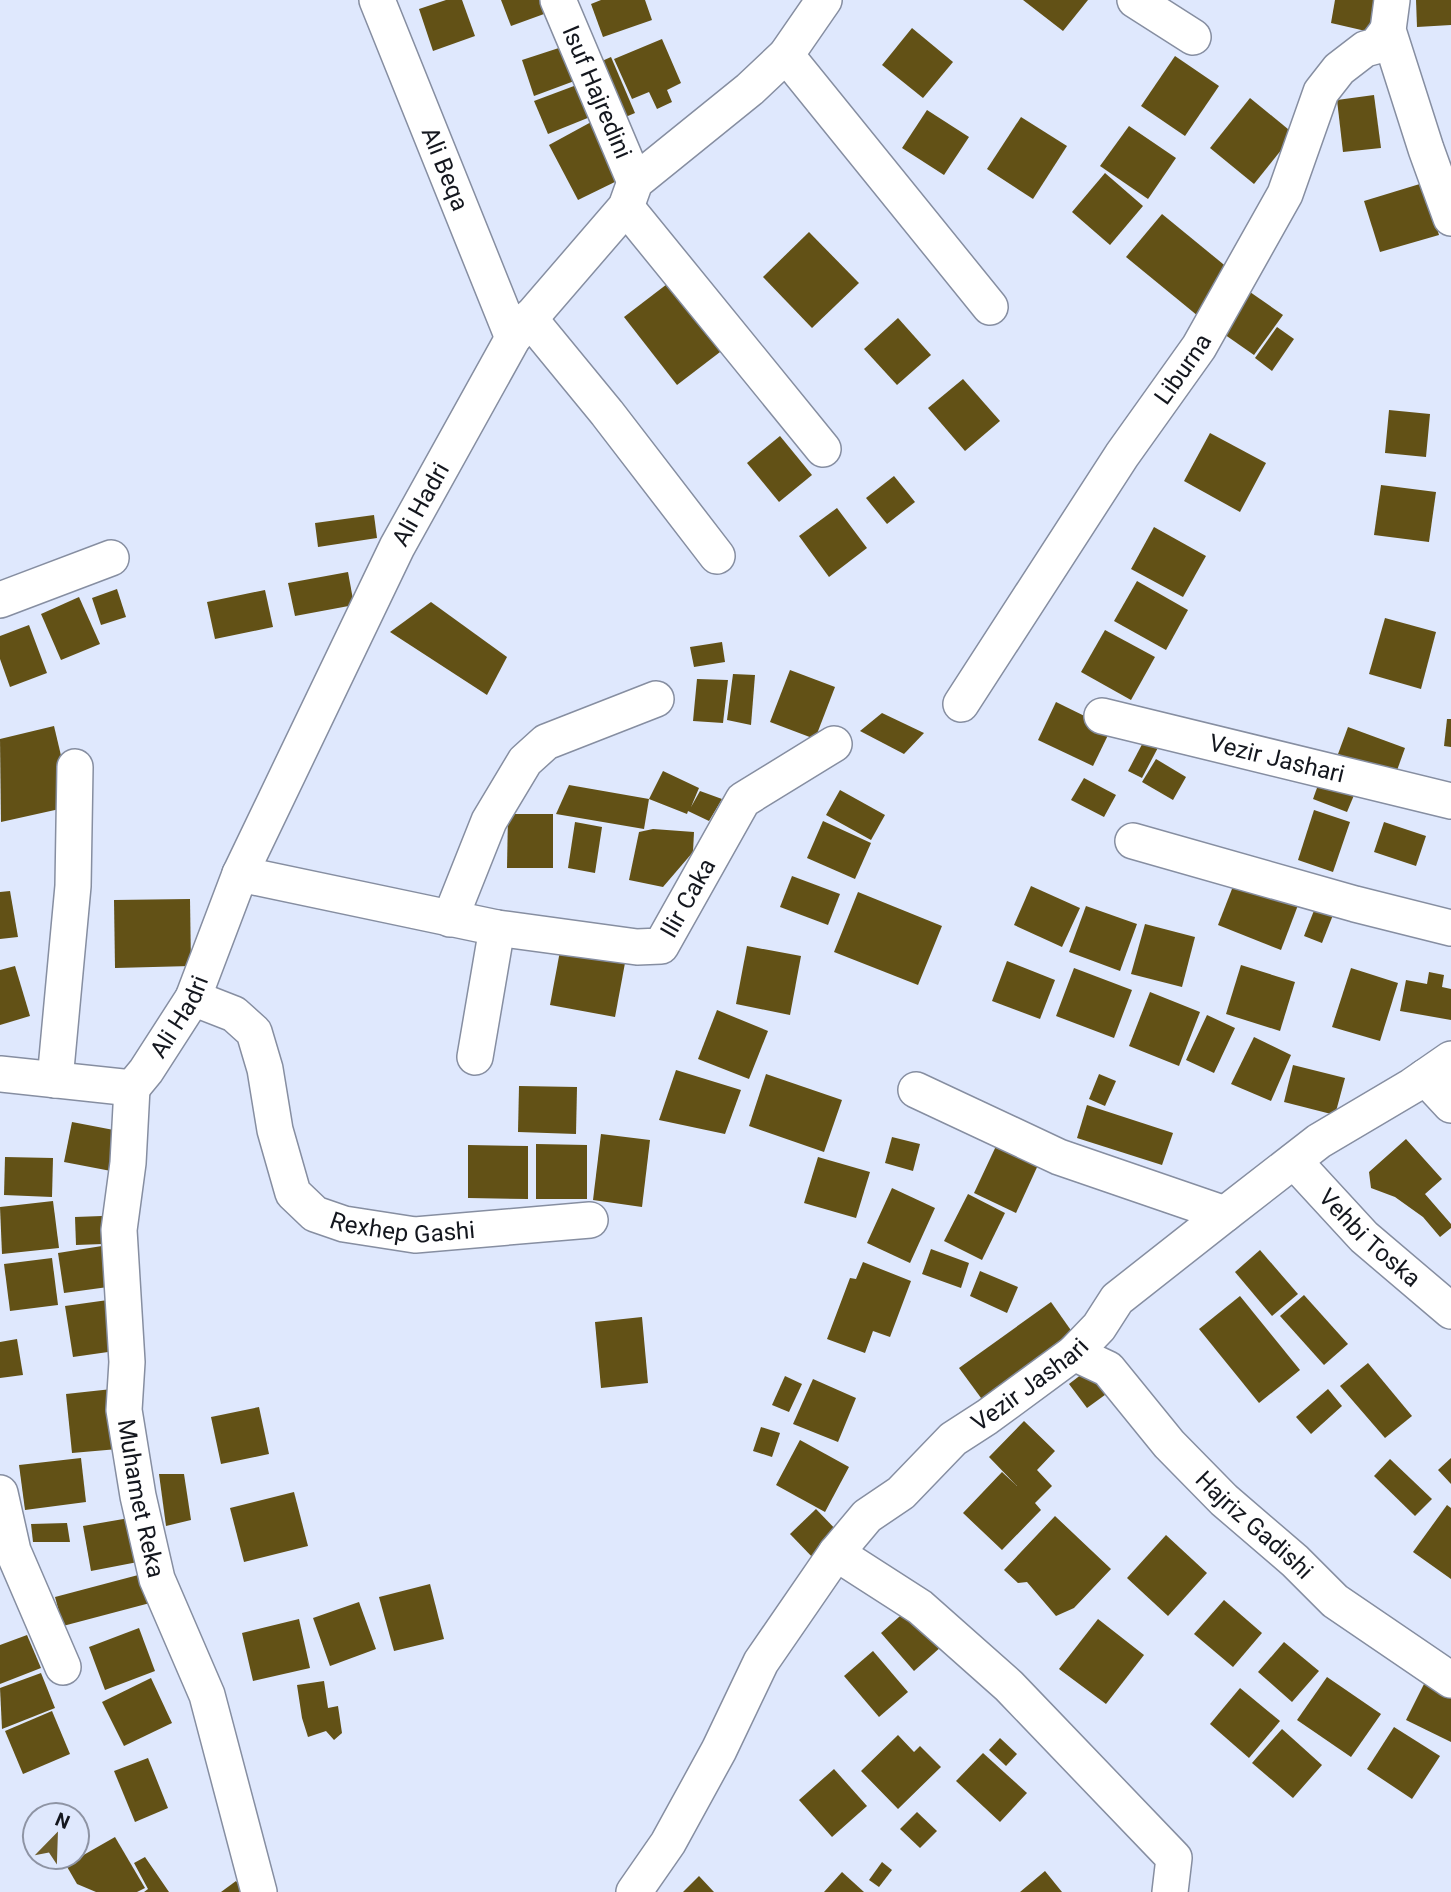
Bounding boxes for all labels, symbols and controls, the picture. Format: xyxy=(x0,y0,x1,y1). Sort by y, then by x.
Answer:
street label: Isuf Hajredini xyxy=(556,21,637,163)
street label: Ali Beqa xyxy=(416,123,474,215)
street label: Liburna xyxy=(1149,329,1217,410)
street label: Ali Hadri xyxy=(386,458,455,551)
street label: Vezir Jashari xyxy=(1206,729,1347,789)
street label: Ilir Caka xyxy=(655,854,721,942)
street label: Ali Hadri xyxy=(144,972,214,1063)
street label: Vehbi Toska xyxy=(1313,1183,1426,1293)
street label: Rexhep Gashi xyxy=(326,1206,476,1249)
street label: Vezir Jashari xyxy=(966,1333,1094,1437)
street label: Muhamet Reka xyxy=(112,1417,170,1580)
street label: Hajriz Gadishi xyxy=(1190,1465,1319,1585)
north arrow xyxy=(21,1801,91,1871)
text: N xyxy=(52,1808,73,1834)

